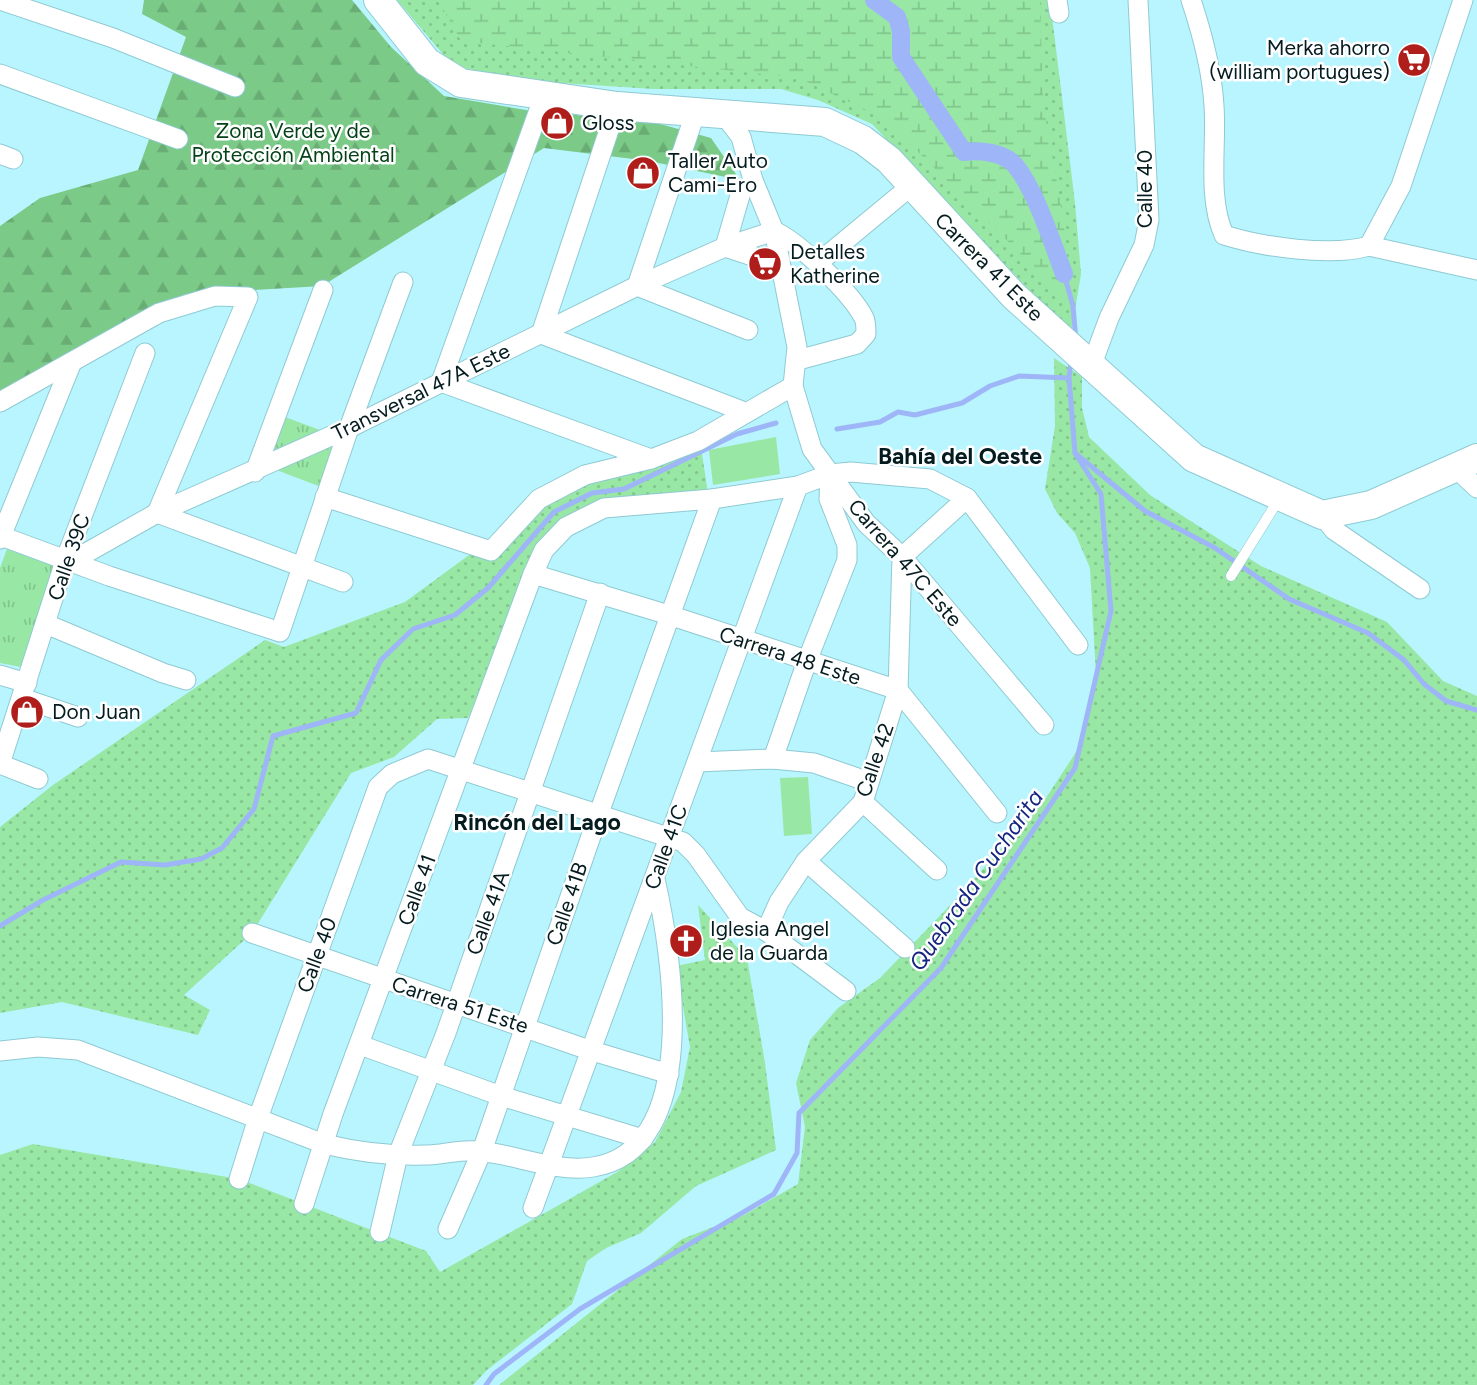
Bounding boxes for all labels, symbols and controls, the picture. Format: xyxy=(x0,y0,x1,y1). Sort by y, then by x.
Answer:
place label: Merka ahorro (william portugues) xyxy=(1209,35,1390,84)
supermarket icon: Merka ahorro (william portugues) xyxy=(1395,41,1433,79)
shop icon: Gloss xyxy=(538,104,576,142)
place label: Gloss xyxy=(582,110,634,135)
park label: Zona Verde y de Protección Ambiental xyxy=(191,118,395,167)
place label: Taller Auto Cami-Ero xyxy=(668,148,768,197)
street label: Calle 40 xyxy=(1132,150,1157,228)
shop icon: Taller Auto Cami-Ero xyxy=(624,154,662,192)
street label: Carrera 41 Este xyxy=(930,207,1049,326)
place label: Detalles Katherine xyxy=(790,239,880,288)
supermarket icon: Detalles Katherine xyxy=(746,245,784,283)
street label: Transversal 47A Este xyxy=(328,338,514,445)
district label: Bahía del Oeste xyxy=(878,442,1042,470)
street label: Carrera 47C Este xyxy=(843,494,968,632)
street label: Calle 39C xyxy=(42,510,95,604)
street label: Carrera 48 Este xyxy=(716,621,864,690)
shop icon: Don Juan xyxy=(8,693,46,731)
place label: Don Juan xyxy=(52,699,141,724)
street label: Calle 42 xyxy=(850,720,899,800)
water label: Quebrada Cucharita xyxy=(903,784,1049,976)
street label: Calle 41C xyxy=(639,801,692,893)
district label: Rincón del Lago xyxy=(453,808,621,836)
street label: Calle 41 xyxy=(392,851,441,929)
street label: Calle 41B xyxy=(541,859,592,949)
street label: Calle 41A xyxy=(461,867,514,958)
street label: Calle 40 xyxy=(291,914,342,996)
place label: Iglesia Angel de la Guarda xyxy=(710,916,829,965)
church icon: Iglesia Angel de la Guarda xyxy=(667,922,705,960)
street label: Carrera 51 Este xyxy=(389,971,532,1038)

